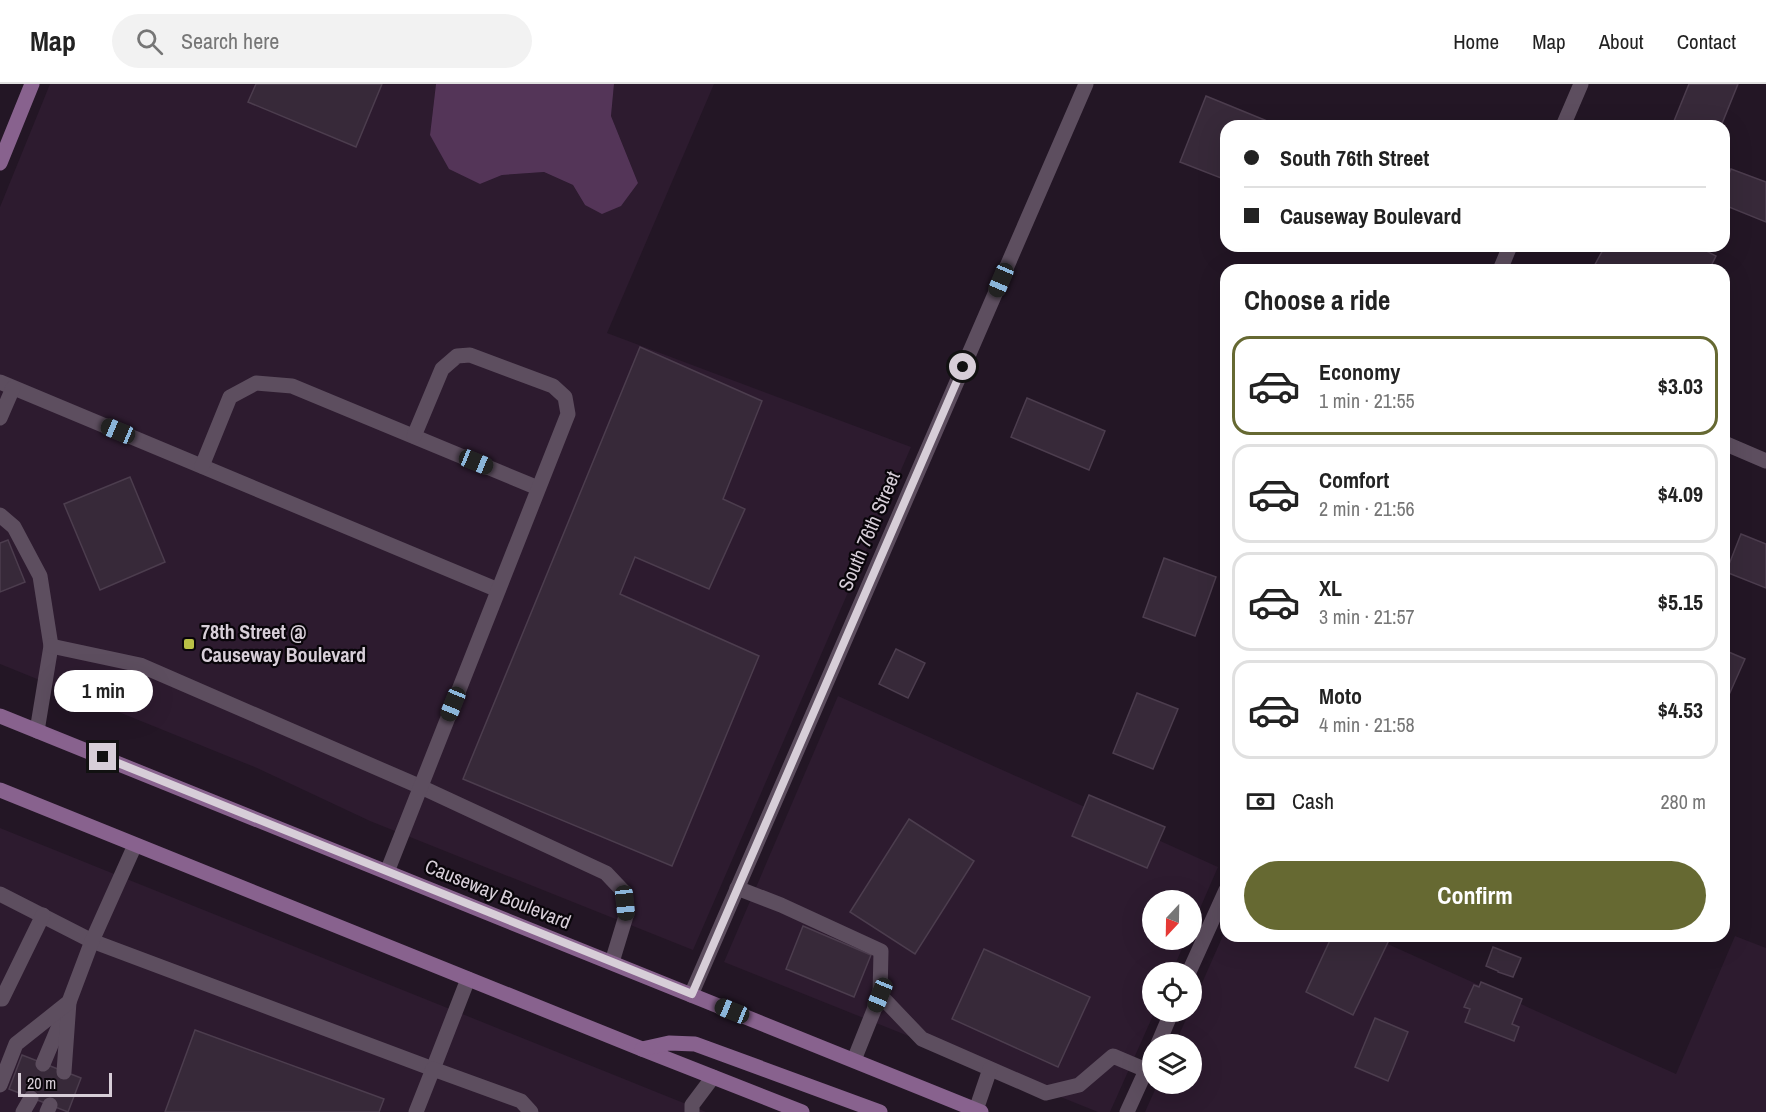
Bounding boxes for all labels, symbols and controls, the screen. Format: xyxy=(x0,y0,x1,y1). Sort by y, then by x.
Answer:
search box xyxy=(112,14,532,68)
text: Map xyxy=(30,22,76,60)
icon: search xyxy=(133,25,166,58)
text: Search here xyxy=(181,26,279,56)
text: Home xyxy=(1453,27,1499,56)
text: Map xyxy=(1532,27,1566,56)
text: About xyxy=(1599,27,1644,56)
text: Contact xyxy=(1677,27,1736,56)
text: South 76th Street xyxy=(1280,143,1429,173)
text: Causeway Boulevard xyxy=(1280,201,1461,231)
car xyxy=(986,260,1016,300)
text: Choose a ride xyxy=(1244,282,1390,318)
route start xyxy=(949,353,976,380)
text: Economy xyxy=(1319,357,1400,387)
icon: car xyxy=(1247,359,1301,413)
text: $3.03 xyxy=(1658,371,1703,401)
text: 1 min · 21:55 xyxy=(1319,387,1415,414)
car xyxy=(98,416,138,446)
car xyxy=(456,447,496,477)
text: Comfort xyxy=(1319,465,1389,495)
street label: South 76th Street xyxy=(831,466,906,595)
icon: car xyxy=(1247,467,1301,521)
text: $4.09 xyxy=(1658,479,1703,509)
text: 2 min · 21:56 xyxy=(1319,495,1415,522)
text: XL xyxy=(1319,573,1342,603)
icon: car xyxy=(1247,575,1301,629)
text: $5.15 xyxy=(1658,587,1703,617)
text: 3 min · 21:57 xyxy=(1319,603,1415,630)
place label: 78th Street @ Causeway Boulevard xyxy=(201,618,366,668)
marker: 78th Street @ Causeway Boulevard xyxy=(182,637,196,651)
callout: 1 min xyxy=(54,670,152,712)
text: 1 min xyxy=(82,677,125,704)
text: Moto xyxy=(1319,681,1362,711)
icon: car xyxy=(1247,683,1301,737)
car xyxy=(438,684,468,724)
text: $4.53 xyxy=(1658,695,1703,725)
text: 4 min · 21:58 xyxy=(1319,711,1415,738)
route end xyxy=(89,743,116,770)
icon: cash xyxy=(1244,785,1277,818)
text: Cash xyxy=(1292,786,1334,816)
text: 280 m xyxy=(1660,788,1706,815)
street label: Causeway Boulevard xyxy=(421,852,575,935)
button: Confirm xyxy=(1244,861,1706,930)
car xyxy=(614,884,636,922)
north arrow xyxy=(1142,890,1202,950)
map controls xyxy=(1142,890,1202,1094)
button: locate xyxy=(1142,962,1202,1022)
car xyxy=(865,975,895,1015)
car xyxy=(712,996,752,1026)
button: layers xyxy=(1142,1034,1202,1094)
scale bar xyxy=(18,1070,112,1098)
text: 20 m xyxy=(27,1072,56,1094)

